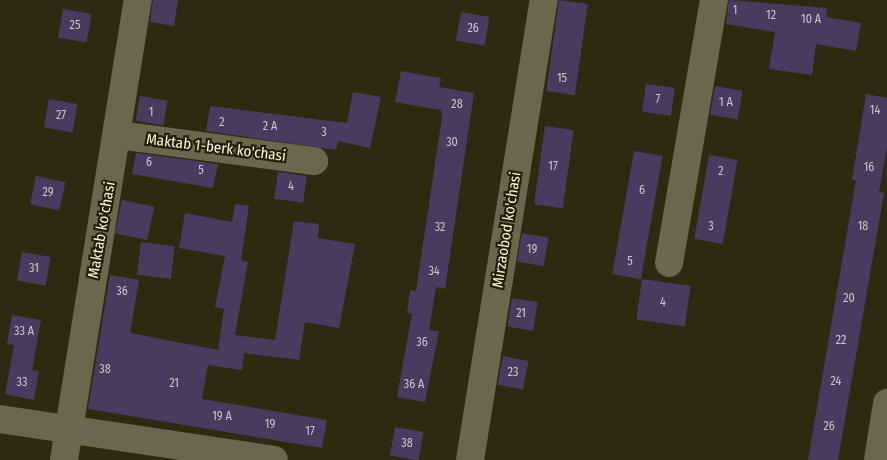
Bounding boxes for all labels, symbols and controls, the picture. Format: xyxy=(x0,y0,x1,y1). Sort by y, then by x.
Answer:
house number: 1 xyxy=(733,4,737,18)
house number: 12 xyxy=(766,9,776,23)
house number: 10 A xyxy=(801,13,821,27)
house number: 25 xyxy=(70,19,80,33)
house number: 26 xyxy=(467,22,479,36)
house number: 15 xyxy=(557,72,567,86)
house number: 7 xyxy=(656,93,660,107)
house number: 1 A xyxy=(719,96,733,110)
house number: 28 xyxy=(451,98,463,112)
house number: 14 xyxy=(870,104,880,118)
house number: 1 xyxy=(149,106,153,120)
house number: 27 xyxy=(56,109,66,123)
house number: 2 xyxy=(219,116,225,130)
house number: 2 А xyxy=(263,120,277,134)
house number: 3 xyxy=(321,126,327,140)
street label: Maktab 1-berk ko'chasi xyxy=(145,131,287,165)
house number: 30 xyxy=(446,136,458,150)
house number: 6 xyxy=(146,156,152,170)
house number: 17 xyxy=(548,160,558,174)
house number: 16 xyxy=(864,161,874,175)
house number: 5 xyxy=(198,164,204,178)
house number: 2 xyxy=(718,165,724,179)
street label: Mirzaobod ko'chasi xyxy=(489,171,525,289)
street label: Maktab ko'chasi xyxy=(85,180,119,280)
house number: 4 xyxy=(288,180,294,194)
house number: 6 xyxy=(639,184,645,198)
house number: 29 xyxy=(42,186,54,200)
house number: 3 xyxy=(708,220,714,234)
house number: 18 xyxy=(858,220,868,234)
house number: 32 xyxy=(435,221,445,235)
house number: 19 xyxy=(527,243,537,257)
house number: 5 xyxy=(627,255,633,269)
house number: 31 xyxy=(29,262,39,276)
house number: 34 xyxy=(428,265,440,279)
house number: 36 xyxy=(116,285,128,299)
house number: 20 xyxy=(843,292,855,306)
house number: 4 xyxy=(660,296,666,310)
house number: 21 xyxy=(516,307,526,321)
house number: 33 А xyxy=(14,325,34,339)
house number: 22 xyxy=(836,334,846,348)
house number: 36 xyxy=(416,336,428,350)
house number: 38 xyxy=(99,363,111,377)
house number: 23 xyxy=(508,366,518,380)
house number: 24 xyxy=(831,375,841,389)
house number: 33 xyxy=(17,376,27,390)
house number: 21 xyxy=(169,377,179,391)
house number: 36 А xyxy=(404,378,424,392)
house number: 19 A xyxy=(212,410,232,424)
house number: 19 xyxy=(265,418,275,432)
house number: 26 xyxy=(823,420,835,434)
house number: 17 xyxy=(305,425,315,439)
house number: 38 xyxy=(401,437,413,451)

